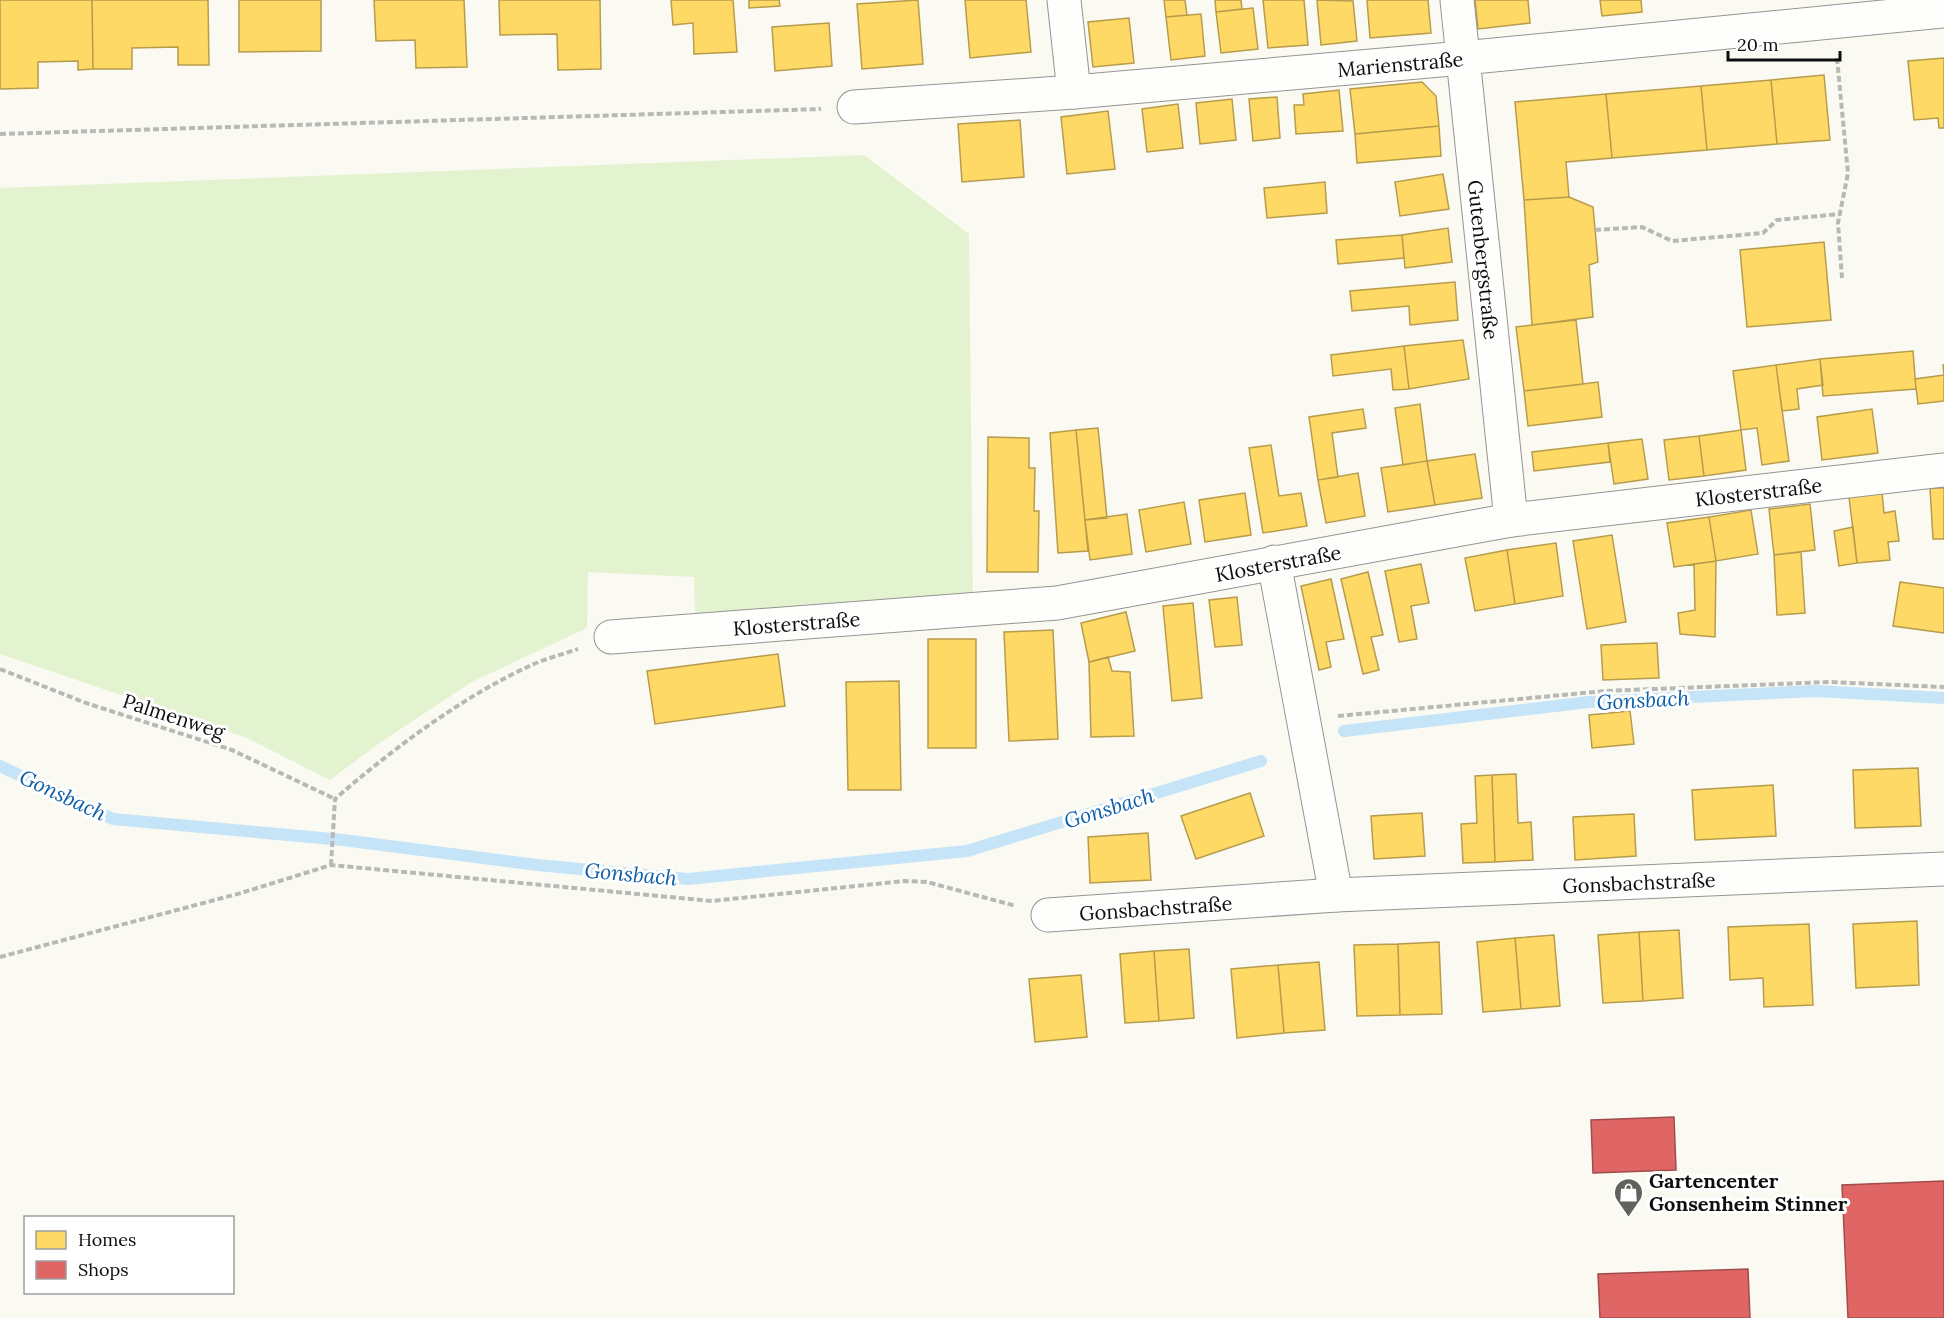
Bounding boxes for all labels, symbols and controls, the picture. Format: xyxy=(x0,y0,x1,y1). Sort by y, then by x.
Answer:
scale bar xyxy=(1728,24,1840,62)
text: 20 m xyxy=(1737,33,1779,56)
street label: Marienstraße xyxy=(1336,46,1464,81)
street label: Gutenbergstraße xyxy=(1463,179,1505,341)
street label: Klosterstraße xyxy=(1694,472,1824,511)
street label: Klosterstraße xyxy=(1213,539,1343,586)
street label: Klosterstraße xyxy=(732,606,861,640)
water label: Gonsbach xyxy=(1596,684,1690,716)
street label: Palmenweg xyxy=(120,688,229,745)
water label: Gonsbach xyxy=(15,763,111,827)
water label: Gonsbach xyxy=(1061,782,1157,834)
water label: Gonsbach xyxy=(584,857,678,891)
street label: Gonsbachstraße xyxy=(1562,866,1716,898)
street label: Gonsbachstraße xyxy=(1078,890,1233,925)
place label: Gartencenter Gonsenheim Stinner xyxy=(1649,1168,1848,1216)
shop icon: Gartencenter Gonsenheim Stinner xyxy=(1612,1176,1644,1218)
legend xyxy=(24,1216,234,1294)
text: Homes xyxy=(78,1228,136,1251)
text: Shops xyxy=(78,1258,129,1281)

